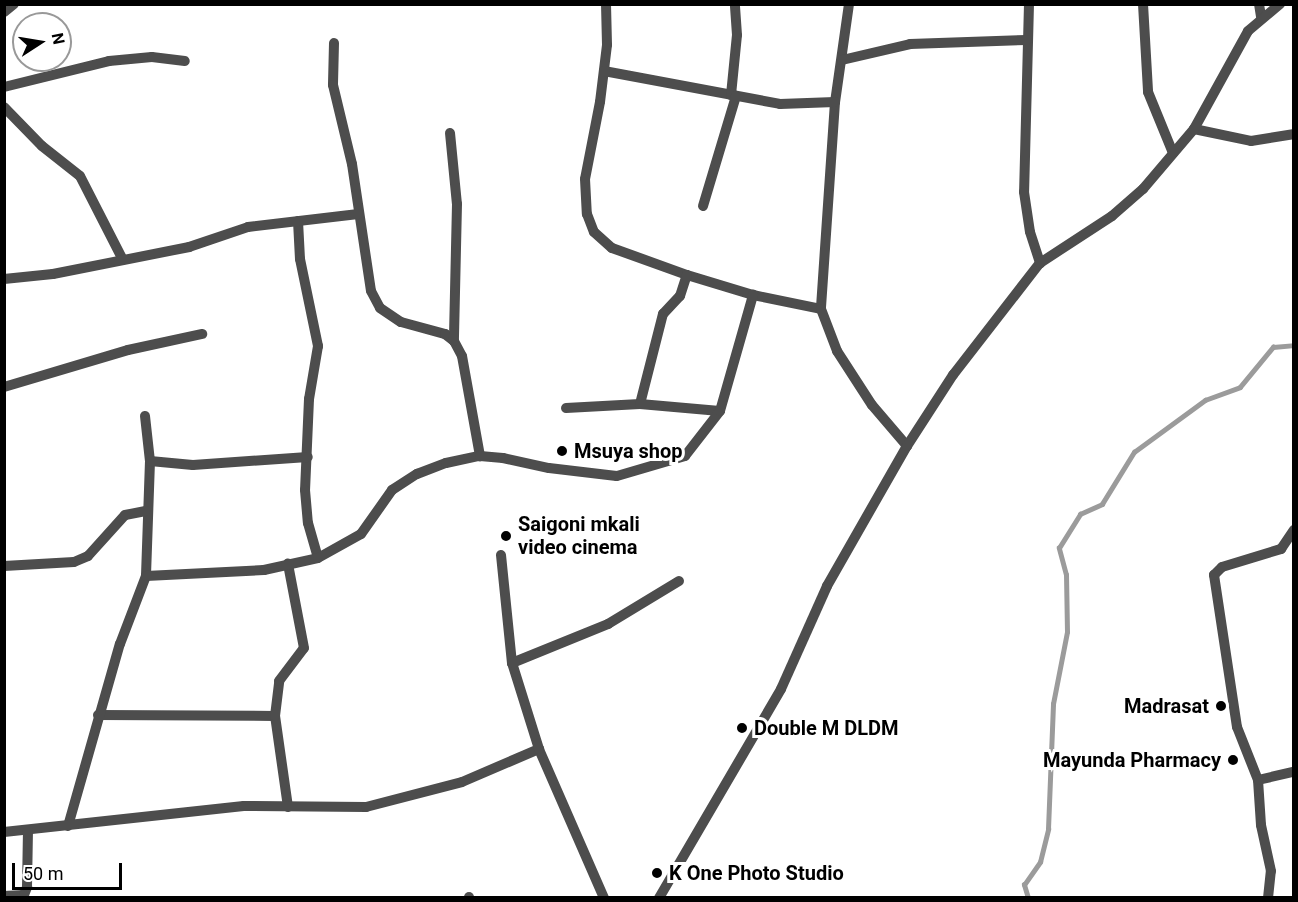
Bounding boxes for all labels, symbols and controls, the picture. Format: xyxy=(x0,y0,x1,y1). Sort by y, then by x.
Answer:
north arrow xyxy=(12,12,72,72)
text: N xyxy=(48,31,69,46)
place label: Msuya shop xyxy=(574,439,683,463)
marker: Msuya shop xyxy=(555,444,569,458)
place label: Saigoni mkali video cinema xyxy=(518,512,640,559)
marker: Saigoni mkali video cinema xyxy=(499,529,513,543)
place label: Madrasat xyxy=(1124,694,1209,718)
marker: Madrasat xyxy=(1214,699,1228,713)
place label: Double M DLDM xyxy=(754,716,899,740)
marker: Double M DLDM xyxy=(735,721,749,735)
place label: Mayunda Pharmacy xyxy=(1043,748,1221,772)
marker: Mayunda Pharmacy xyxy=(1226,753,1240,767)
scale bar xyxy=(15,851,124,889)
place label: K One Photo Studio xyxy=(669,861,844,885)
text: 50 m xyxy=(23,863,63,884)
marker: K One Photo Studio xyxy=(650,866,664,880)

